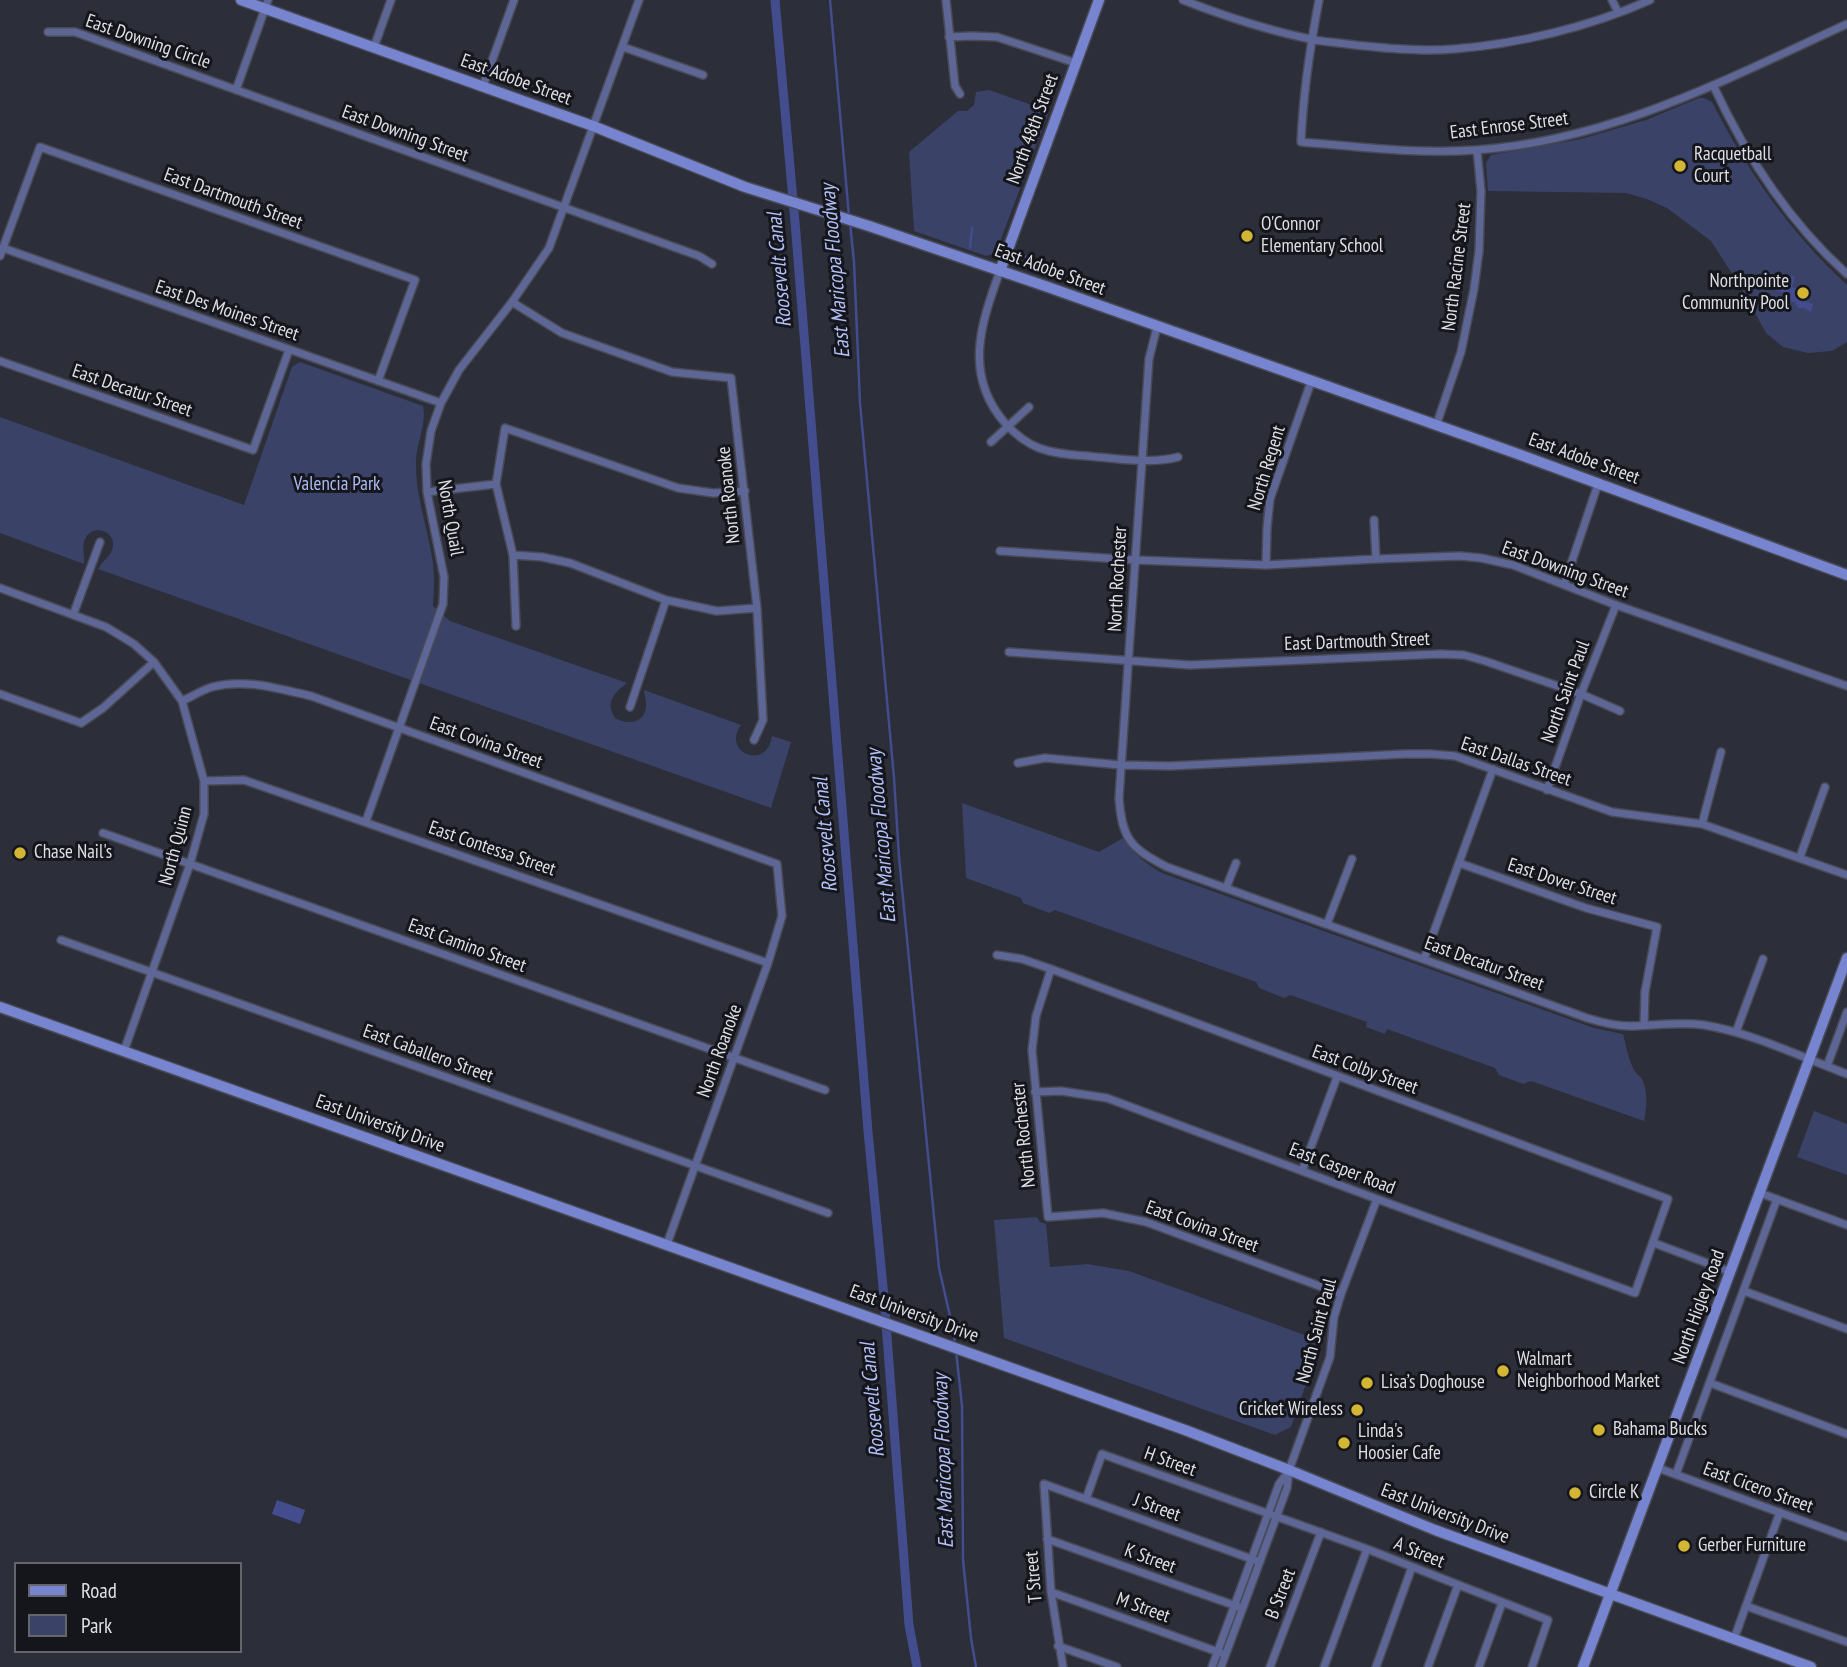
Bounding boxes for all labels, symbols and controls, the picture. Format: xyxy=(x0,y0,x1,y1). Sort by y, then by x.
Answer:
street label: East Downing Circle xyxy=(82,10,214,74)
street label: East Adobe Street xyxy=(457,49,575,111)
street label: North 48th Street xyxy=(1002,71,1064,187)
street label: East Downing Street xyxy=(339,101,471,167)
street label: East Enrose Street xyxy=(1449,107,1569,145)
place label: Racquetball Court xyxy=(1694,144,1771,188)
marker: Racquetball Court xyxy=(1672,158,1688,174)
street label: East Dartmouth Street xyxy=(161,163,305,235)
water label: East Maricopa Floodway xyxy=(816,183,856,359)
street label: North Racine Street xyxy=(1438,202,1476,332)
water label: Roosevelt Canal xyxy=(762,212,798,328)
place label: O'Connor Elementary School xyxy=(1261,214,1383,258)
marker: O'Connor Elementary School xyxy=(1239,228,1255,244)
street label: East Adobe Street xyxy=(991,239,1109,301)
place label: Northpointe Community Pool xyxy=(1682,271,1789,315)
street label: East Des Moines Street xyxy=(152,276,302,346)
marker: Northpointe Community Pool xyxy=(1795,285,1811,301)
street label: East Decatur Street xyxy=(69,360,195,422)
street label: North Regent xyxy=(1243,423,1291,513)
street label: East Adobe Street xyxy=(1525,428,1643,490)
street label: North Roanoke xyxy=(713,445,745,545)
park label: Valencia Park xyxy=(294,474,380,496)
street label: North Quail xyxy=(432,478,468,558)
street label: North Rochester xyxy=(1104,526,1132,632)
street label: East Downing Street xyxy=(1499,537,1631,603)
street label: East Dartmouth Street xyxy=(1284,628,1430,656)
street label: North Saint Paul xyxy=(1537,638,1595,746)
street label: East Covina Street xyxy=(426,712,546,774)
street label: East Dallas Street xyxy=(1458,732,1574,792)
water label: East Maricopa Floodway xyxy=(862,748,902,924)
water label: Roosevelt Canal xyxy=(808,777,844,893)
street label: North Quinn xyxy=(154,804,198,888)
street label: East Contessa Street xyxy=(425,817,559,881)
place label: Chase Nail's xyxy=(34,842,112,864)
marker: Chase Nail's xyxy=(12,845,28,861)
street label: East Dover Street xyxy=(1505,854,1619,910)
street label: East Camino Street xyxy=(405,914,529,978)
street label: East Decatur Street xyxy=(1421,932,1547,996)
street label: North Roanoke xyxy=(693,1001,747,1101)
street label: East Caballero Street xyxy=(360,1020,496,1088)
street label: East Colby Street xyxy=(1309,1040,1421,1100)
street label: North Rochester xyxy=(1007,1081,1041,1189)
street label: East University Drive xyxy=(312,1090,448,1158)
street label: East Casper Road xyxy=(1286,1138,1398,1200)
street label: East Covina Street xyxy=(1142,1196,1262,1258)
street label: North Higley Road xyxy=(1668,1247,1730,1367)
street label: North Saint Paul xyxy=(1292,1276,1342,1386)
street label: East University Drive xyxy=(846,1280,982,1348)
water label: Roosevelt Canal xyxy=(855,1342,891,1458)
place label: Walmart Neighborhood Market xyxy=(1517,1349,1660,1393)
marker: Walmart Neighborhood Market xyxy=(1495,1363,1511,1379)
place label: Lisa’s Doghouse xyxy=(1381,1372,1485,1394)
water label: East Maricopa Floodway xyxy=(928,1373,960,1549)
marker: Lisa’s Doghouse xyxy=(1359,1375,1375,1391)
place label: Cricket Wireless xyxy=(1239,1399,1343,1421)
marker: Cricket Wireless xyxy=(1349,1402,1365,1418)
place label: Bahama Bucks xyxy=(1613,1419,1707,1441)
place label: Linda's Hoosier Cafe xyxy=(1358,1421,1441,1465)
marker: Bahama Bucks xyxy=(1591,1422,1607,1438)
marker: Linda's Hoosier Cafe xyxy=(1336,1435,1352,1451)
street label: H Street xyxy=(1141,1442,1199,1482)
street label: East Cicero Street xyxy=(1700,1458,1816,1518)
street label: East University Drive xyxy=(1378,1479,1512,1549)
place label: Circle K xyxy=(1589,1482,1639,1504)
marker: Circle K xyxy=(1567,1485,1583,1501)
street label: J Street xyxy=(1131,1489,1183,1527)
street label: A Street xyxy=(1390,1533,1448,1573)
place label: Gerber Furniture xyxy=(1698,1535,1806,1557)
marker: Gerber Furniture xyxy=(1676,1538,1692,1554)
street label: K Street xyxy=(1121,1539,1179,1579)
street label: T Street xyxy=(1020,1550,1048,1604)
legend xyxy=(14,1562,242,1653)
street label: B Street xyxy=(1261,1565,1301,1623)
text: Road xyxy=(81,1577,117,1604)
street label: M Street xyxy=(1113,1588,1173,1628)
text: Park xyxy=(81,1612,112,1639)

